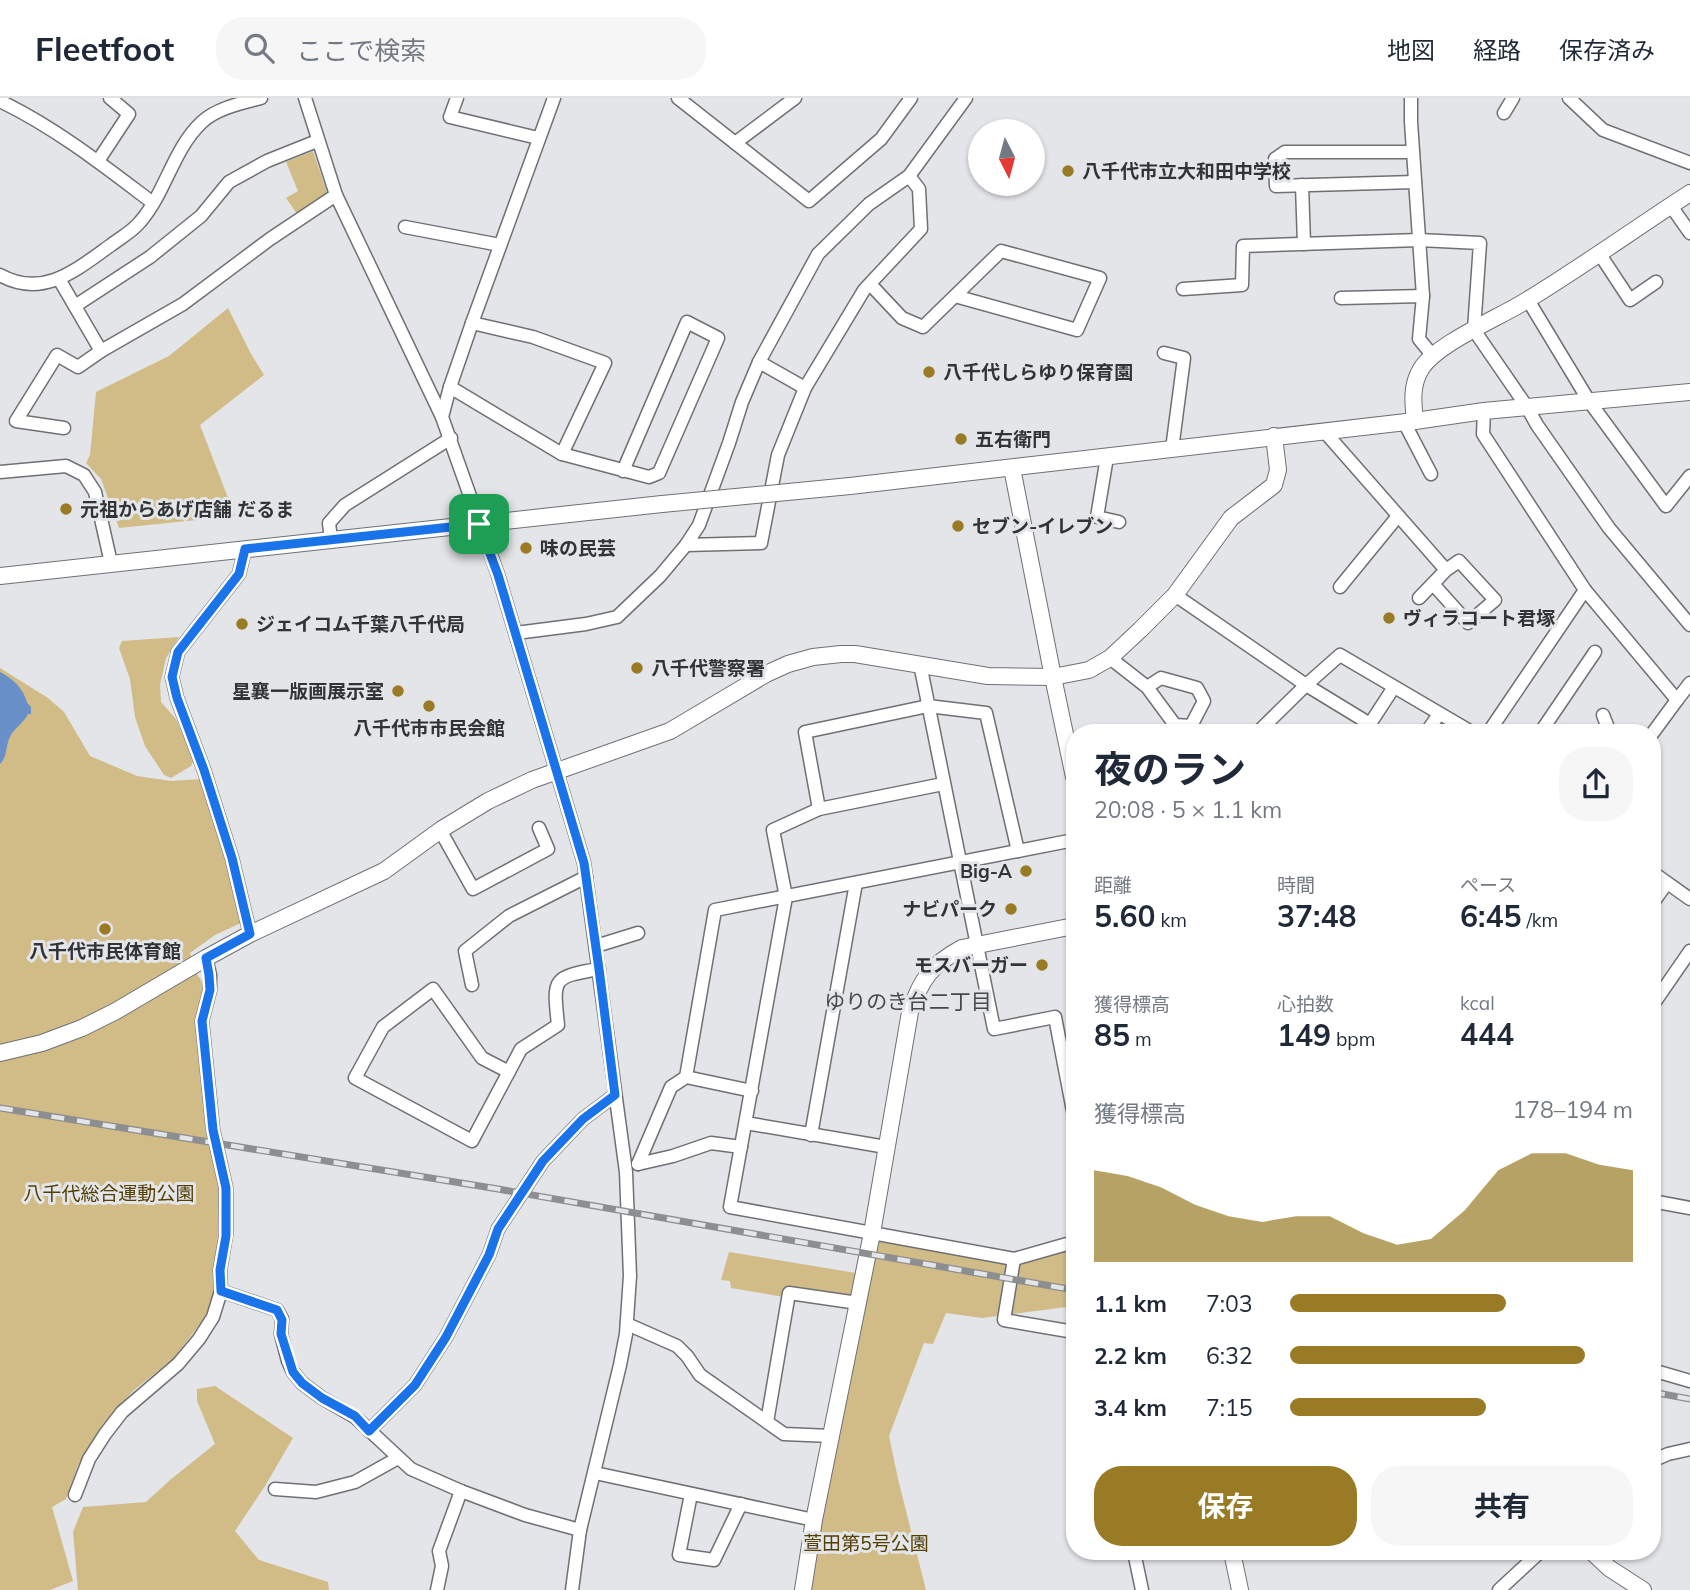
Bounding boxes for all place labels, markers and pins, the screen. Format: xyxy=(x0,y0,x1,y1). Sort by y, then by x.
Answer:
place label: 八千代市立大和田中学校 xyxy=(1082,159,1291,183)
marker: 八千代市立大和田中学校 xyxy=(1060,163,1076,179)
place label: 八千代しらゆり保育園 xyxy=(943,360,1133,384)
marker: 八千代しらゆり保育園 xyxy=(921,364,937,380)
place label: 五右衛門 xyxy=(975,427,1051,451)
marker: 五右衛門 xyxy=(953,431,969,447)
pin xyxy=(449,494,509,554)
place label: 元祖からあげ店舗 だるま xyxy=(80,497,294,521)
marker: 元祖からあげ店舗 だるま xyxy=(58,501,74,517)
place label: セブン-イレブン xyxy=(972,514,1113,538)
marker: セブン-イレブン xyxy=(950,518,966,534)
place label: 味の民芸 xyxy=(540,536,616,560)
marker: 味の民芸 xyxy=(518,540,534,556)
place label: ヴィラコート君塚 xyxy=(1403,606,1555,630)
marker: ヴィラコート君塚 xyxy=(1381,610,1397,626)
place label: ジェイコム千葉八千代局 xyxy=(256,612,465,636)
marker: ジェイコム千葉八千代局 xyxy=(234,616,250,632)
place label: 八千代警察署 xyxy=(651,656,765,680)
marker: 八千代警察署 xyxy=(629,660,645,676)
place label: 星襄一版画展示室 xyxy=(232,679,384,703)
marker: 星襄一版画展示室 xyxy=(390,683,406,699)
marker: 八千代市市民会館 xyxy=(421,698,437,714)
place label: 八千代市市民会館 xyxy=(353,716,505,740)
place label: Big-A xyxy=(960,859,1013,883)
marker: Big-A xyxy=(1018,863,1034,879)
place label: ナビパーク xyxy=(902,897,997,921)
marker: ナビパーク xyxy=(1003,901,1019,917)
marker: 八千代市民体育館 xyxy=(97,921,113,937)
place label: 八千代市民体育館 xyxy=(29,939,181,963)
place label: モスバーガー xyxy=(914,953,1028,977)
marker: モスバーガー xyxy=(1034,957,1050,973)

